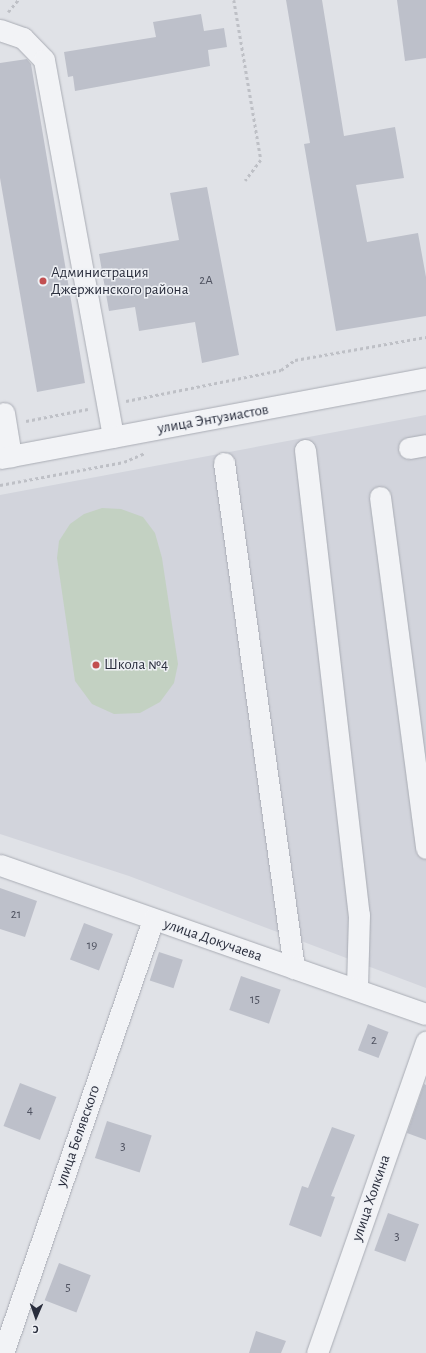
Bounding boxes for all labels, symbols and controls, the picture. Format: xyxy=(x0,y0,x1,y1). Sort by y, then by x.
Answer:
place label: Администрация Джержинского района xyxy=(51,263,188,298)
house number: 2А xyxy=(199,273,213,289)
marker: Администрация Джержинского района xyxy=(38,276,48,286)
street label: улица Энтузиастов xyxy=(156,400,270,438)
place label: Школа №4 xyxy=(104,656,168,674)
marker: Школа №4 xyxy=(91,660,101,670)
house number: 21 xyxy=(11,907,21,923)
street label: улица Докучаева xyxy=(161,915,265,965)
house number: 19 xyxy=(87,938,97,954)
house number: 15 xyxy=(250,992,260,1008)
house number: 2 xyxy=(371,1033,377,1049)
street label: улица Белявского xyxy=(52,1083,104,1189)
house number: 4 xyxy=(27,1103,33,1119)
house number: 3 xyxy=(120,1139,126,1155)
street label: улица Холкина xyxy=(348,1152,394,1244)
house number: 3 xyxy=(394,1229,400,1245)
house number: 5 xyxy=(65,1280,71,1296)
north arrow xyxy=(16,1297,56,1337)
text: С xyxy=(32,1324,39,1335)

